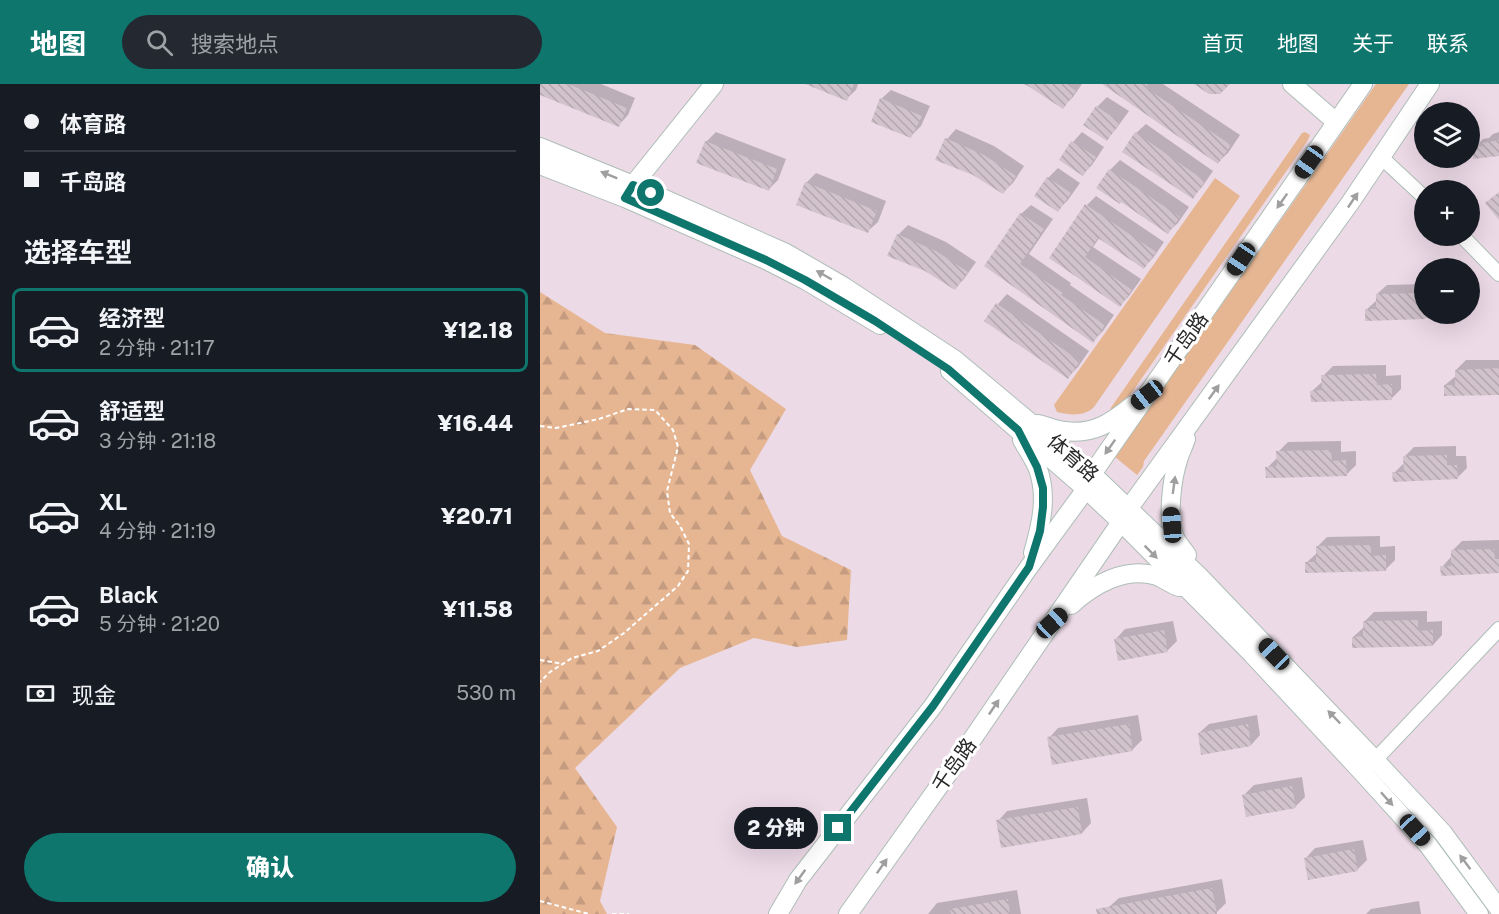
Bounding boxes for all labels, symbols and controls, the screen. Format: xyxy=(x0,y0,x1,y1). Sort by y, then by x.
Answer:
search box xyxy=(122,15,542,69)
icon: search xyxy=(143,26,176,59)
text: 地图 xyxy=(30,27,86,60)
text: 搜索地点 xyxy=(191,31,279,57)
text: 首页 xyxy=(1202,31,1244,56)
text: 地图 xyxy=(1277,31,1319,56)
text: 关于 xyxy=(1352,31,1394,56)
text: 联系 xyxy=(1427,31,1469,56)
map controls xyxy=(1414,102,1480,324)
button: layers xyxy=(1414,102,1480,168)
text: 体育路 xyxy=(60,111,126,137)
car xyxy=(1291,142,1327,182)
text: 千岛路 xyxy=(60,169,126,195)
one-way arrow xyxy=(600,170,618,180)
route start xyxy=(637,179,664,206)
button: + xyxy=(1414,180,1480,246)
one-way arrow xyxy=(1347,191,1358,208)
one-way arrow xyxy=(1277,193,1288,209)
text: 选择车型 xyxy=(24,236,132,268)
car xyxy=(1223,239,1259,279)
button: − xyxy=(1414,258,1480,324)
one-way arrow xyxy=(815,270,832,280)
icon: car xyxy=(27,303,81,357)
text: 经济型 xyxy=(99,305,165,331)
street label: 千岛路 xyxy=(1159,308,1213,370)
text: ¥12.18 xyxy=(443,317,513,343)
text: 2 分钟 · 21:17 xyxy=(99,336,215,360)
car xyxy=(1127,377,1167,413)
one-way arrow xyxy=(1207,384,1219,399)
icon: car xyxy=(27,396,81,450)
text: 舒适型 xyxy=(99,398,165,424)
text: ¥16.44 xyxy=(438,410,513,436)
text: 3 分钟 · 21:18 xyxy=(99,429,216,453)
street label: 体育路 xyxy=(1042,429,1104,487)
one-way arrow xyxy=(1104,439,1116,455)
one-way arrow xyxy=(1169,475,1178,494)
icon: car xyxy=(27,489,81,543)
text: XL xyxy=(99,489,127,515)
text: ¥20.71 xyxy=(441,503,513,529)
car xyxy=(1162,506,1182,544)
text: 4 分钟 · 21:19 xyxy=(99,519,216,543)
one-way arrow xyxy=(1143,544,1157,558)
icon: car xyxy=(27,582,81,636)
text: Black xyxy=(99,582,158,608)
text: ¥11.58 xyxy=(442,596,513,622)
car xyxy=(1033,604,1071,642)
text: 5 分钟 · 21:20 xyxy=(99,612,220,636)
car xyxy=(1255,635,1293,673)
icon: cash xyxy=(24,677,57,710)
text: 530 m xyxy=(456,681,516,705)
text: 现金 xyxy=(72,682,116,708)
one-way arrow xyxy=(988,699,1000,715)
one-way arrow xyxy=(1327,710,1341,725)
street label: 千岛路 xyxy=(927,734,981,796)
one-way arrow xyxy=(1380,791,1393,806)
callout: 2 分钟 xyxy=(733,807,817,849)
car xyxy=(1396,811,1434,849)
route end xyxy=(824,814,851,841)
text: 2 分钟 xyxy=(747,816,805,840)
button: 确认 xyxy=(24,833,516,902)
one-way arrow xyxy=(1459,855,1471,870)
one-way arrow xyxy=(876,859,888,875)
one-way arrow xyxy=(794,869,806,885)

